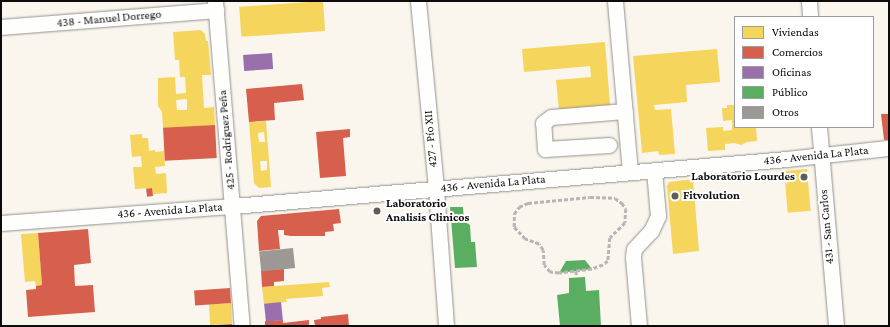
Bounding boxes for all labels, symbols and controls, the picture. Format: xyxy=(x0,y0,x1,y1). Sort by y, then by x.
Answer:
street label: 438 - Manuel Dorrego xyxy=(56,7,162,31)
legend xyxy=(734,16,874,128)
text: Viviendas xyxy=(772,25,819,39)
text: Comercios xyxy=(772,45,823,59)
text: Oficinas xyxy=(772,65,811,79)
text: Público xyxy=(772,85,808,99)
street label: 425 - Rodríguez Peña xyxy=(215,89,239,191)
text: Otros xyxy=(772,105,799,119)
street label: 427 - Pío XII xyxy=(421,110,441,168)
street label: 436 - Avenida La Plata xyxy=(763,143,869,169)
place label: Laboratorio Lourdes xyxy=(691,170,795,184)
marker: Laboratorio Lourdes xyxy=(798,171,810,183)
street label: 436 - Avenida La Plata xyxy=(440,172,546,196)
place label: Fitvolution xyxy=(683,189,740,203)
street label: 431 - San Carlos xyxy=(817,189,837,265)
marker: Fitvolution xyxy=(670,191,680,201)
place label: Laboratorio Analisis Clinicos xyxy=(386,197,469,225)
street label: 436 - Avenida La Plata xyxy=(117,200,223,222)
marker: Laboratorio Analisis Clinicos xyxy=(371,205,383,217)

